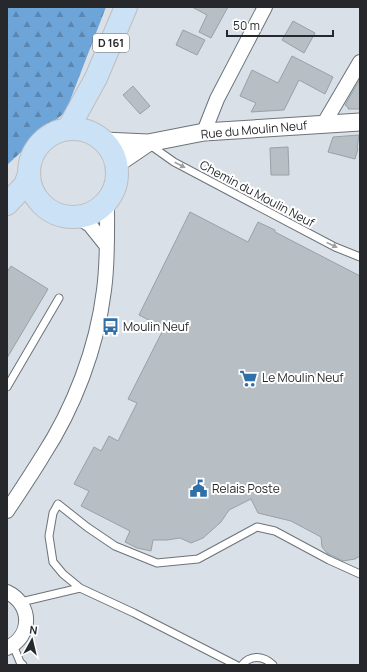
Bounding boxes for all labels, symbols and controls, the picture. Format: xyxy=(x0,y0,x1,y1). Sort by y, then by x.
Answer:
scale bar xyxy=(227,12,333,38)
text: 50 m xyxy=(233,17,260,34)
road number: D 161 xyxy=(93,34,129,52)
street label: Rue du Moulin Neuf xyxy=(200,116,309,143)
street label: Chemin du Moulin Neuf xyxy=(197,156,318,231)
one-way arrow xyxy=(174,162,186,169)
one-way arrow xyxy=(327,242,338,248)
bus stop icon: Moulin Neuf xyxy=(100,317,120,337)
place label: Moulin Neuf xyxy=(123,318,190,335)
supermarket icon: Le Moulin Neuf xyxy=(239,368,259,388)
place label: Le Moulin Neuf xyxy=(262,369,344,386)
public building icon: Relais Poste xyxy=(189,479,209,499)
place label: Relais Poste xyxy=(212,480,280,497)
north arrow xyxy=(12,620,52,660)
text: N xyxy=(29,622,39,638)

